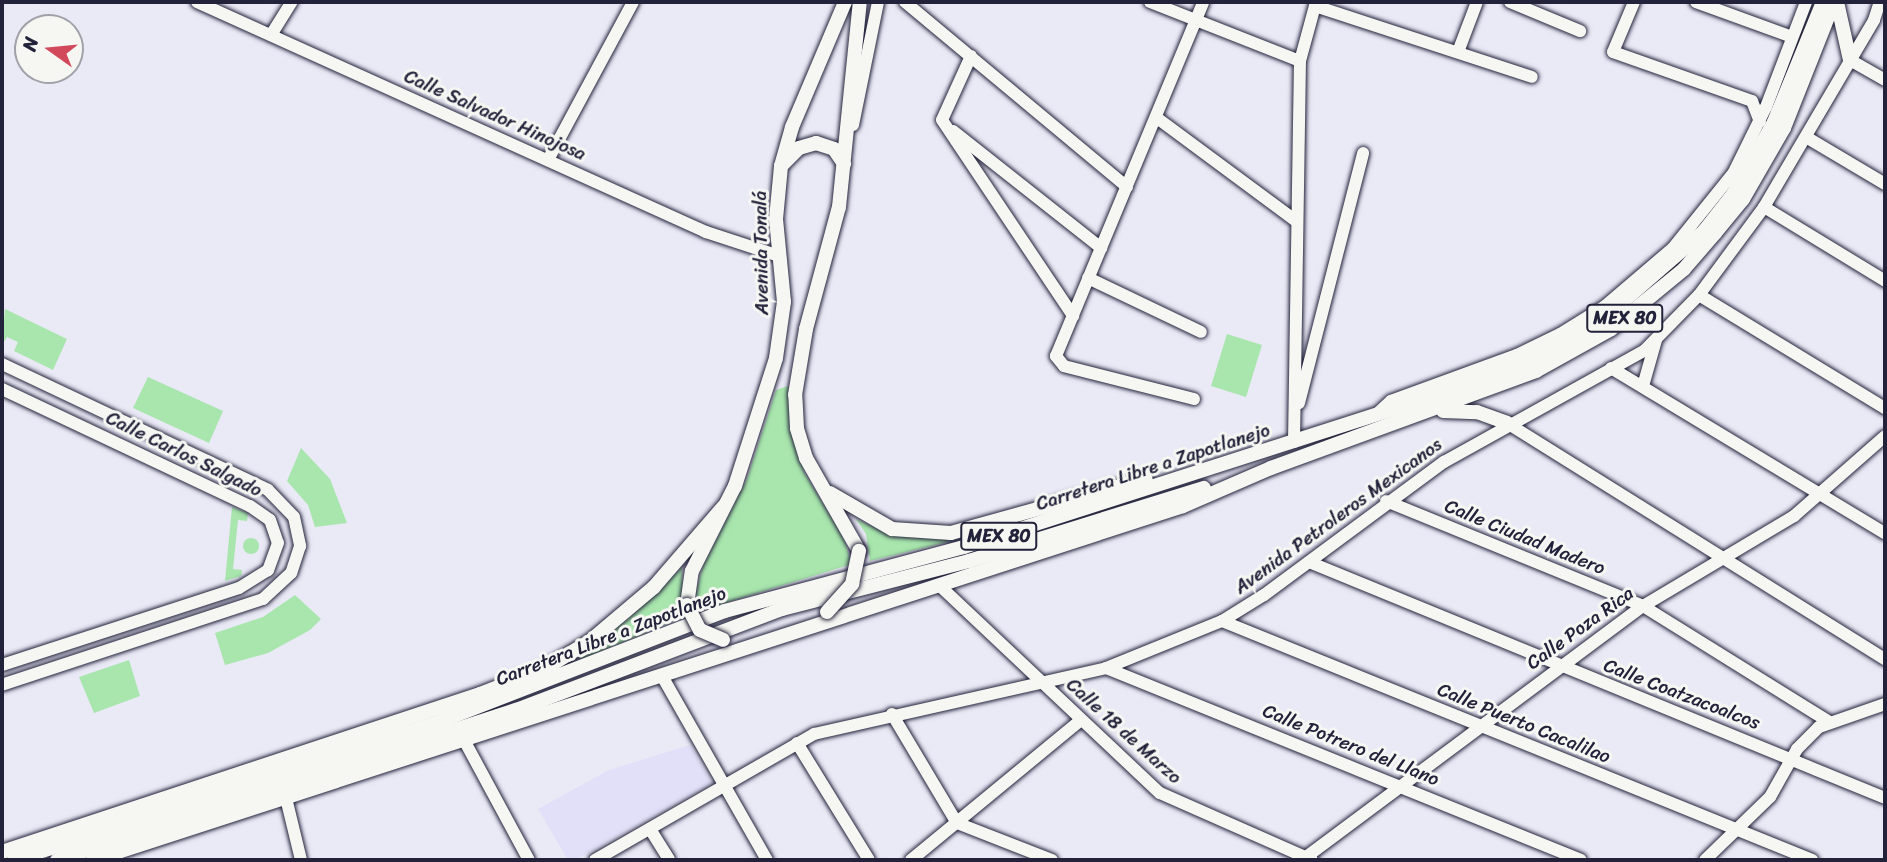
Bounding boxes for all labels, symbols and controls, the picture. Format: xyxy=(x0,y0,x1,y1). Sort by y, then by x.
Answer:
north arrow xyxy=(14,14,84,84)
text: N xyxy=(13,33,48,55)
street label: Calle Salvador Hinojosa xyxy=(401,65,589,165)
street label: Avenida Tonalá xyxy=(749,191,773,315)
road number: MEX 80 xyxy=(1585,304,1665,332)
street label: Calle Carlos Salgado xyxy=(103,407,265,501)
street label: Carretera Libre a Zapotlanejo xyxy=(1033,418,1273,516)
street label: Avenida Petroleros Mexicanos xyxy=(1229,433,1447,599)
street label: Calle Ciudad Madero xyxy=(1442,494,1608,580)
road number: MEX 80 xyxy=(959,522,1039,550)
street label: Carretera Libre a Zapotlanejo xyxy=(492,581,730,691)
street label: Calle Poza Rica xyxy=(1522,581,1638,675)
street label: Calle Coatzacoalcos xyxy=(1601,654,1763,734)
street label: Calle 18 de Marzo xyxy=(1061,673,1187,789)
street label: Calle Puerto Cacalilao xyxy=(1434,678,1614,768)
street label: Calle Potrero del Llano xyxy=(1259,699,1443,791)

